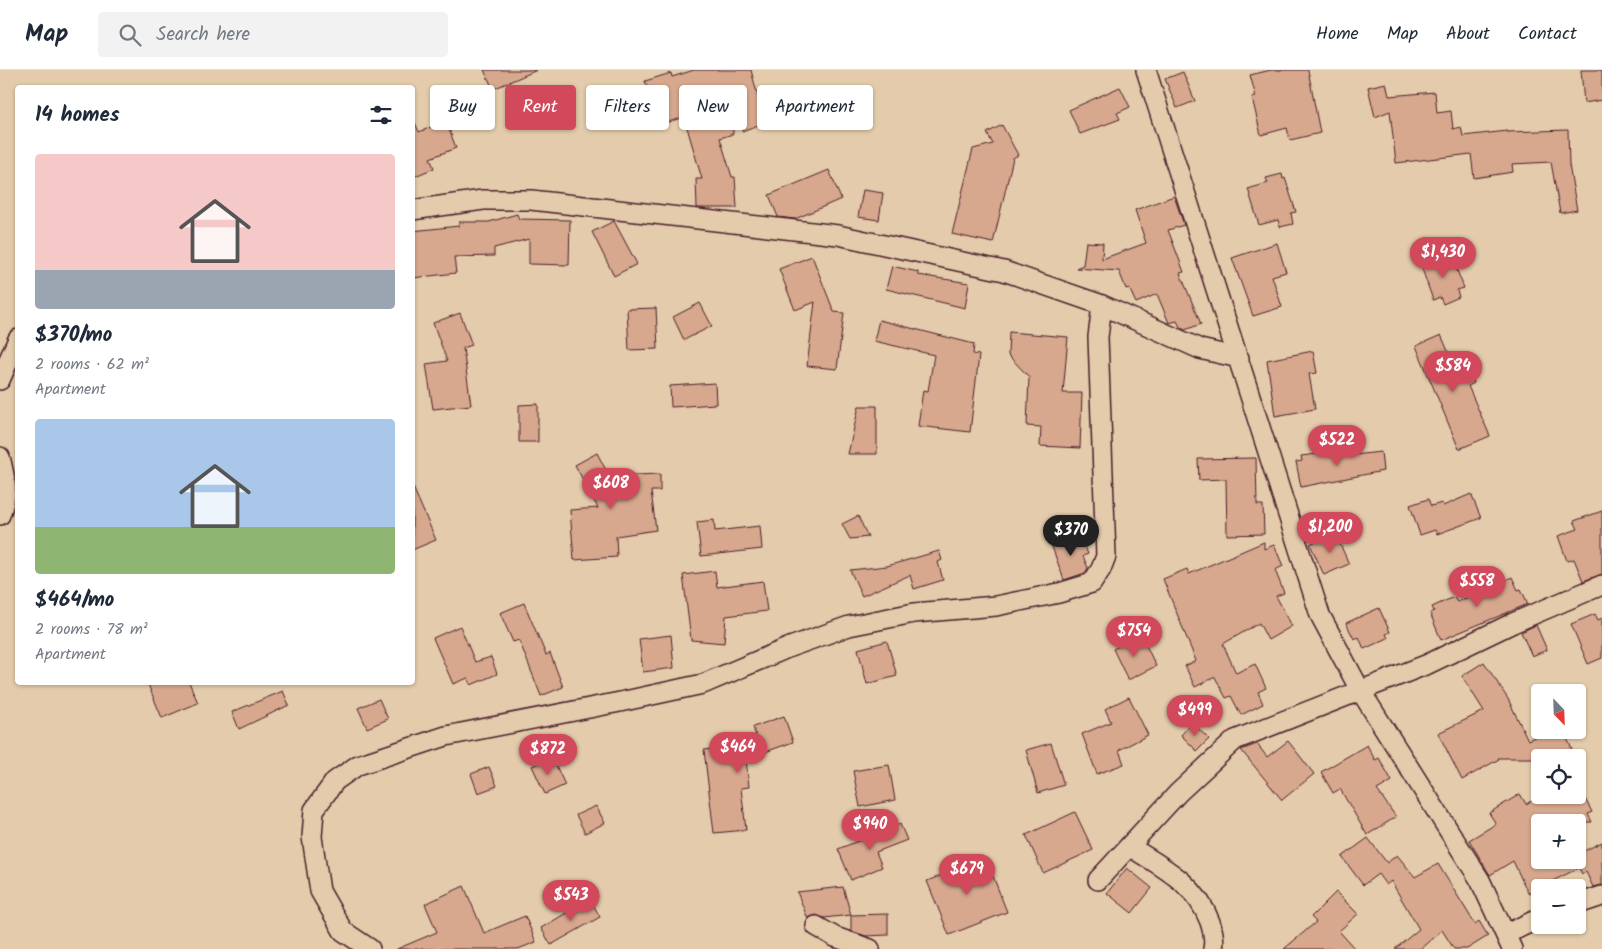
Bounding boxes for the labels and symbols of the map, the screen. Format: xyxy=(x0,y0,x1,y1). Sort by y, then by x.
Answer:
pin: $1,430 xyxy=(1402,236,1484,279)
pin: $584 xyxy=(1423,350,1483,393)
pin: $522 xyxy=(1307,424,1367,467)
pin: $608 xyxy=(581,468,641,510)
pin: $1,200 xyxy=(1289,512,1371,554)
pin: $370 xyxy=(1041,514,1101,557)
pin: $558 xyxy=(1447,566,1507,608)
pin: $754 xyxy=(1104,616,1164,658)
north arrow xyxy=(1531,684,1586,739)
pin: $499 xyxy=(1165,694,1225,737)
pin: $464 xyxy=(708,732,768,774)
pin: $872 xyxy=(518,734,578,776)
pin: $940 xyxy=(840,808,900,851)
pin: $679 xyxy=(937,854,997,896)
pin: $543 xyxy=(541,880,601,922)

